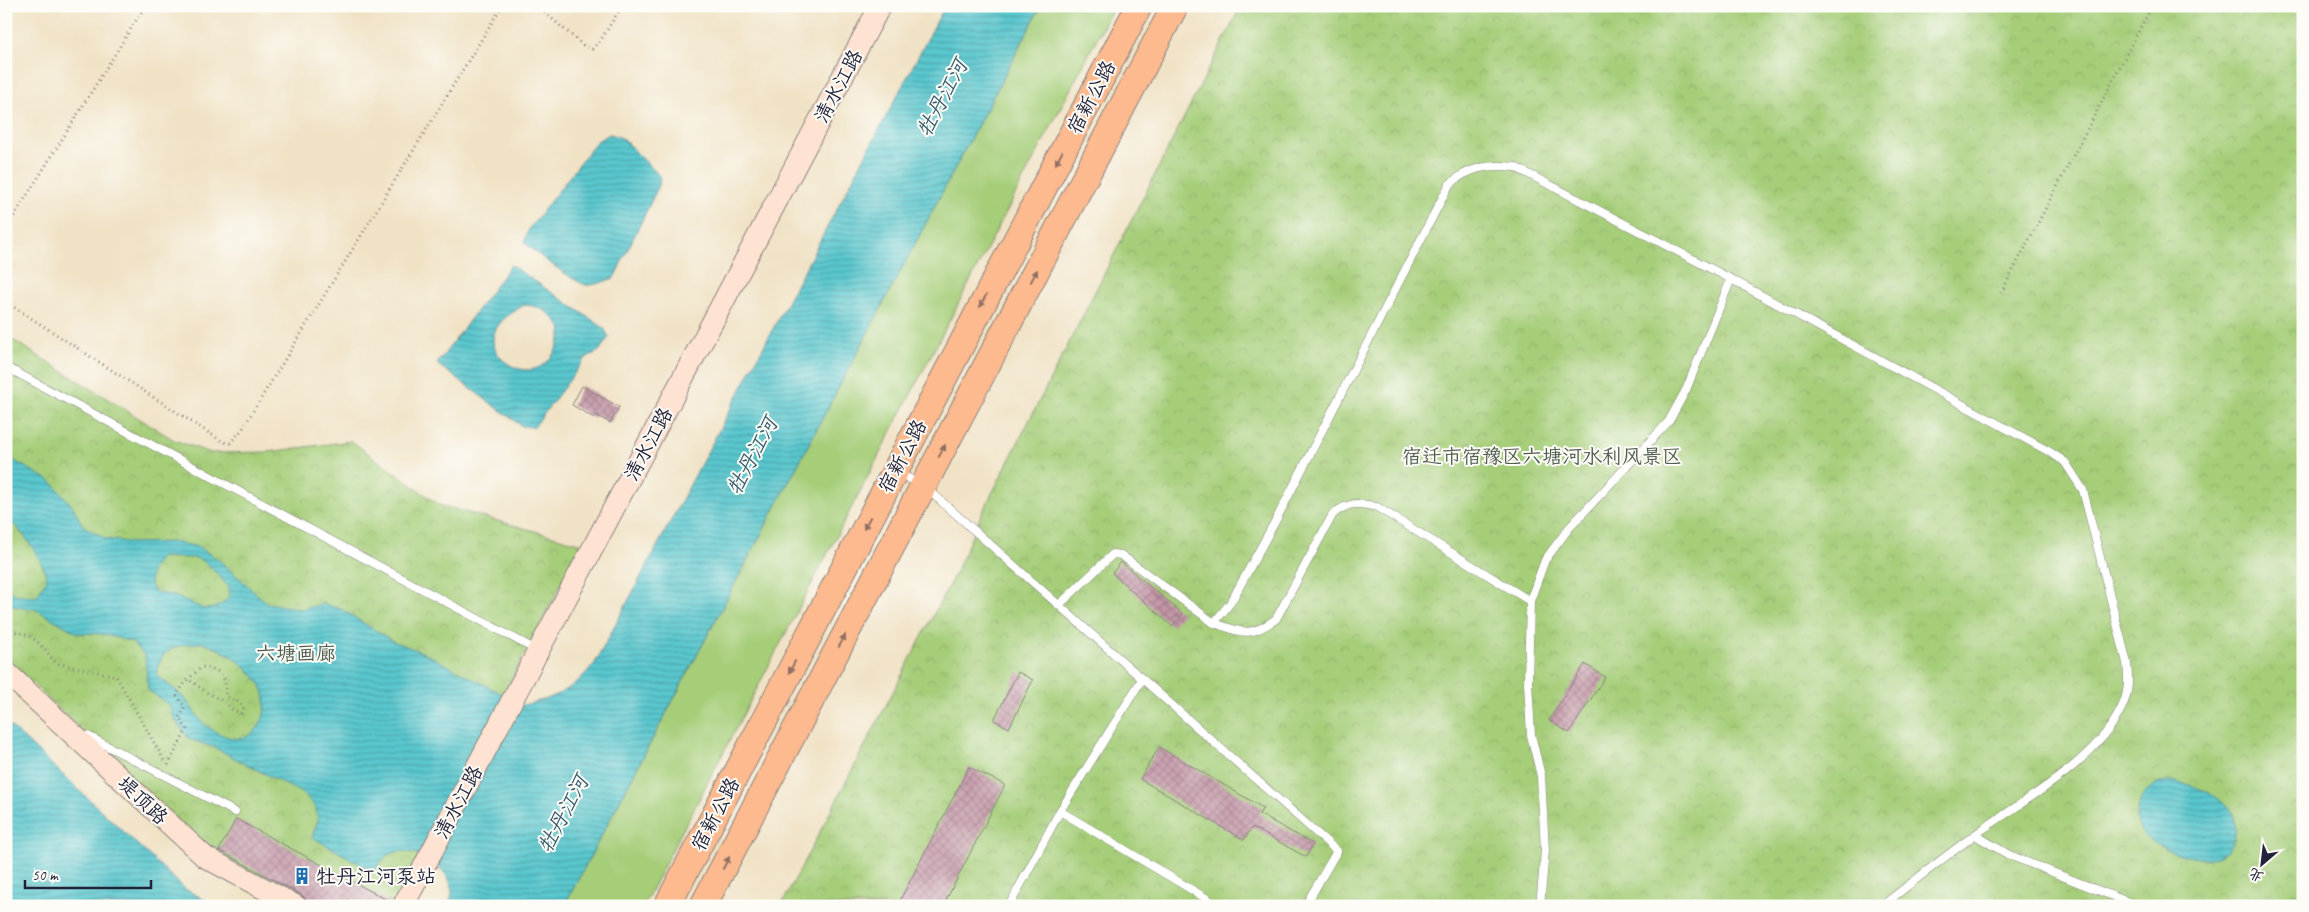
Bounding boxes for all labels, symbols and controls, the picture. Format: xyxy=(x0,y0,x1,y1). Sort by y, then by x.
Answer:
street label: 清水江路 xyxy=(809,44,869,127)
water label: 牡丹江河 xyxy=(911,52,975,141)
street label: 宿新公路 xyxy=(1062,55,1122,138)
one-way arrow xyxy=(1055,150,1063,165)
one-way arrow xyxy=(1030,269,1038,283)
one-way arrow xyxy=(979,294,987,309)
street label: 清水江路 xyxy=(619,402,679,485)
water label: 牡丹江河 xyxy=(721,410,785,499)
street label: 宿新公路 xyxy=(873,414,933,497)
one-way arrow xyxy=(938,444,946,458)
park label: 宿迁市宿豫区六塘河水利风景区 xyxy=(1402,444,1682,469)
one-way arrow xyxy=(863,515,871,530)
one-way arrow xyxy=(838,634,846,649)
park label: 六塘画廊 xyxy=(256,641,336,666)
one-way arrow xyxy=(788,659,796,674)
street label: 清水江路 xyxy=(429,760,489,843)
water label: 牡丹江河 xyxy=(532,768,596,857)
street label: 堤顶路 xyxy=(112,771,174,831)
street label: 宿新公路 xyxy=(686,772,746,855)
north arrow xyxy=(2236,840,2286,890)
one-way arrow xyxy=(722,855,730,870)
scale bar xyxy=(25,857,151,889)
place label: 牡丹江河泵站 xyxy=(316,864,436,889)
text: 北 xyxy=(2246,864,2266,886)
text: 50 m xyxy=(32,866,59,885)
building icon: 牡丹江河泵站 xyxy=(292,866,312,886)

